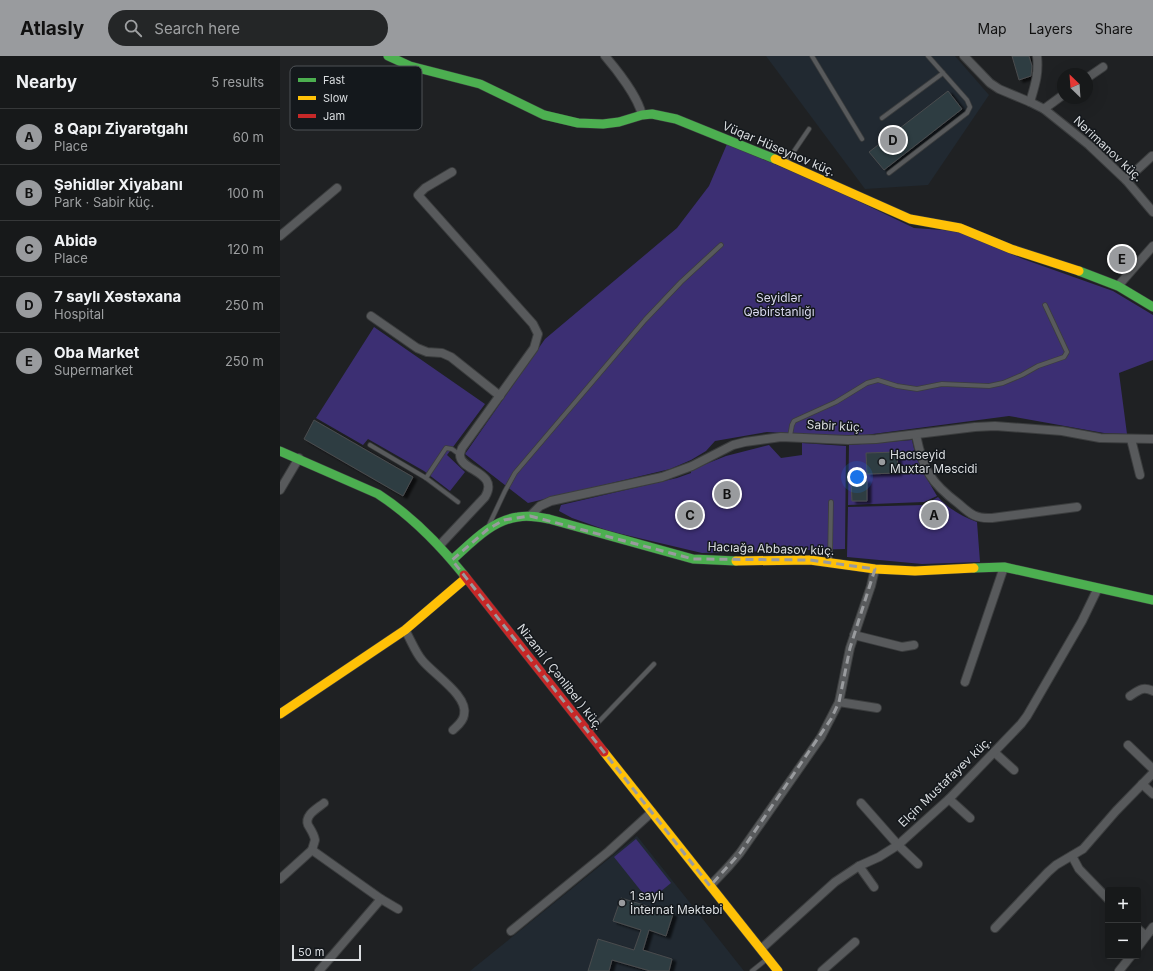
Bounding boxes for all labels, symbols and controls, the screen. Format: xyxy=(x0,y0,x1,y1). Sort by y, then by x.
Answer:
search box xyxy=(108,10,388,46)
text: Atlasly xyxy=(20,17,84,40)
icon: search xyxy=(122,17,144,39)
text: Search here xyxy=(154,19,240,38)
text: Map xyxy=(978,20,1007,37)
text: Layers xyxy=(1029,20,1073,37)
text: Share xyxy=(1095,20,1133,37)
legend xyxy=(290,66,422,130)
north arrow xyxy=(1057,68,1093,104)
text: Nearby xyxy=(16,72,77,92)
text: Fast xyxy=(323,73,345,87)
text: 5 results xyxy=(211,74,264,90)
text: Slow xyxy=(323,91,348,105)
text: Jam xyxy=(323,109,345,123)
street label: Nərimanov küç. xyxy=(1071,113,1146,184)
street label: Vüqar Hüseynov küç. xyxy=(720,118,838,179)
text: 8 Qapı Ziyarətgahı xyxy=(54,119,188,138)
pin: D xyxy=(880,125,906,155)
text: A xyxy=(24,129,34,145)
text: 60 m xyxy=(233,129,264,145)
text: Place xyxy=(54,138,88,154)
text: Şəhidlər Xiyabanı xyxy=(54,175,183,194)
text: B xyxy=(25,185,33,201)
text: 100 m xyxy=(227,185,264,201)
text: Park · Sabir küç. xyxy=(54,194,154,210)
text: Abidə xyxy=(54,231,97,250)
text: C xyxy=(24,241,34,257)
text: 120 m xyxy=(228,241,264,257)
pin: E xyxy=(1109,244,1135,274)
text: Place xyxy=(54,250,88,266)
text: 7 saylı Xəstəxana xyxy=(54,287,181,306)
park label: Seyidlər Qəbirstanlığı xyxy=(743,290,815,319)
text: D xyxy=(24,297,34,313)
text: 250 m xyxy=(225,297,264,313)
text: Hospital xyxy=(54,306,104,322)
text: Oba Market xyxy=(54,343,139,362)
text: E xyxy=(25,353,33,369)
text: 250 m xyxy=(225,353,264,369)
text: Supermarket xyxy=(54,362,133,378)
street label: Sabir küç. xyxy=(806,417,864,434)
place label: Hacıseyid Muxtar Məscidi xyxy=(890,447,978,476)
marker: Hacıseyid Muxtar Məscidi xyxy=(877,457,887,467)
your location xyxy=(847,467,867,487)
pin: B xyxy=(714,479,740,509)
pin: C xyxy=(677,500,703,530)
pin: A xyxy=(921,500,947,530)
street label: Hacıağa Abbasov küç. xyxy=(707,539,835,558)
street label: Nizami ( Çənlibel ) küç. xyxy=(514,620,607,733)
street label: Elçin Mustafayev küç. xyxy=(895,733,994,830)
map controls xyxy=(1105,887,1141,959)
button: + xyxy=(1105,887,1141,923)
place label: 1 saylı İnternat Məktəbi xyxy=(630,888,723,917)
marker: 1 saylı İnternat Məktəbi xyxy=(617,898,627,908)
button: − xyxy=(1105,923,1141,959)
scale bar xyxy=(292,943,361,962)
text: 50 m xyxy=(298,945,324,959)

